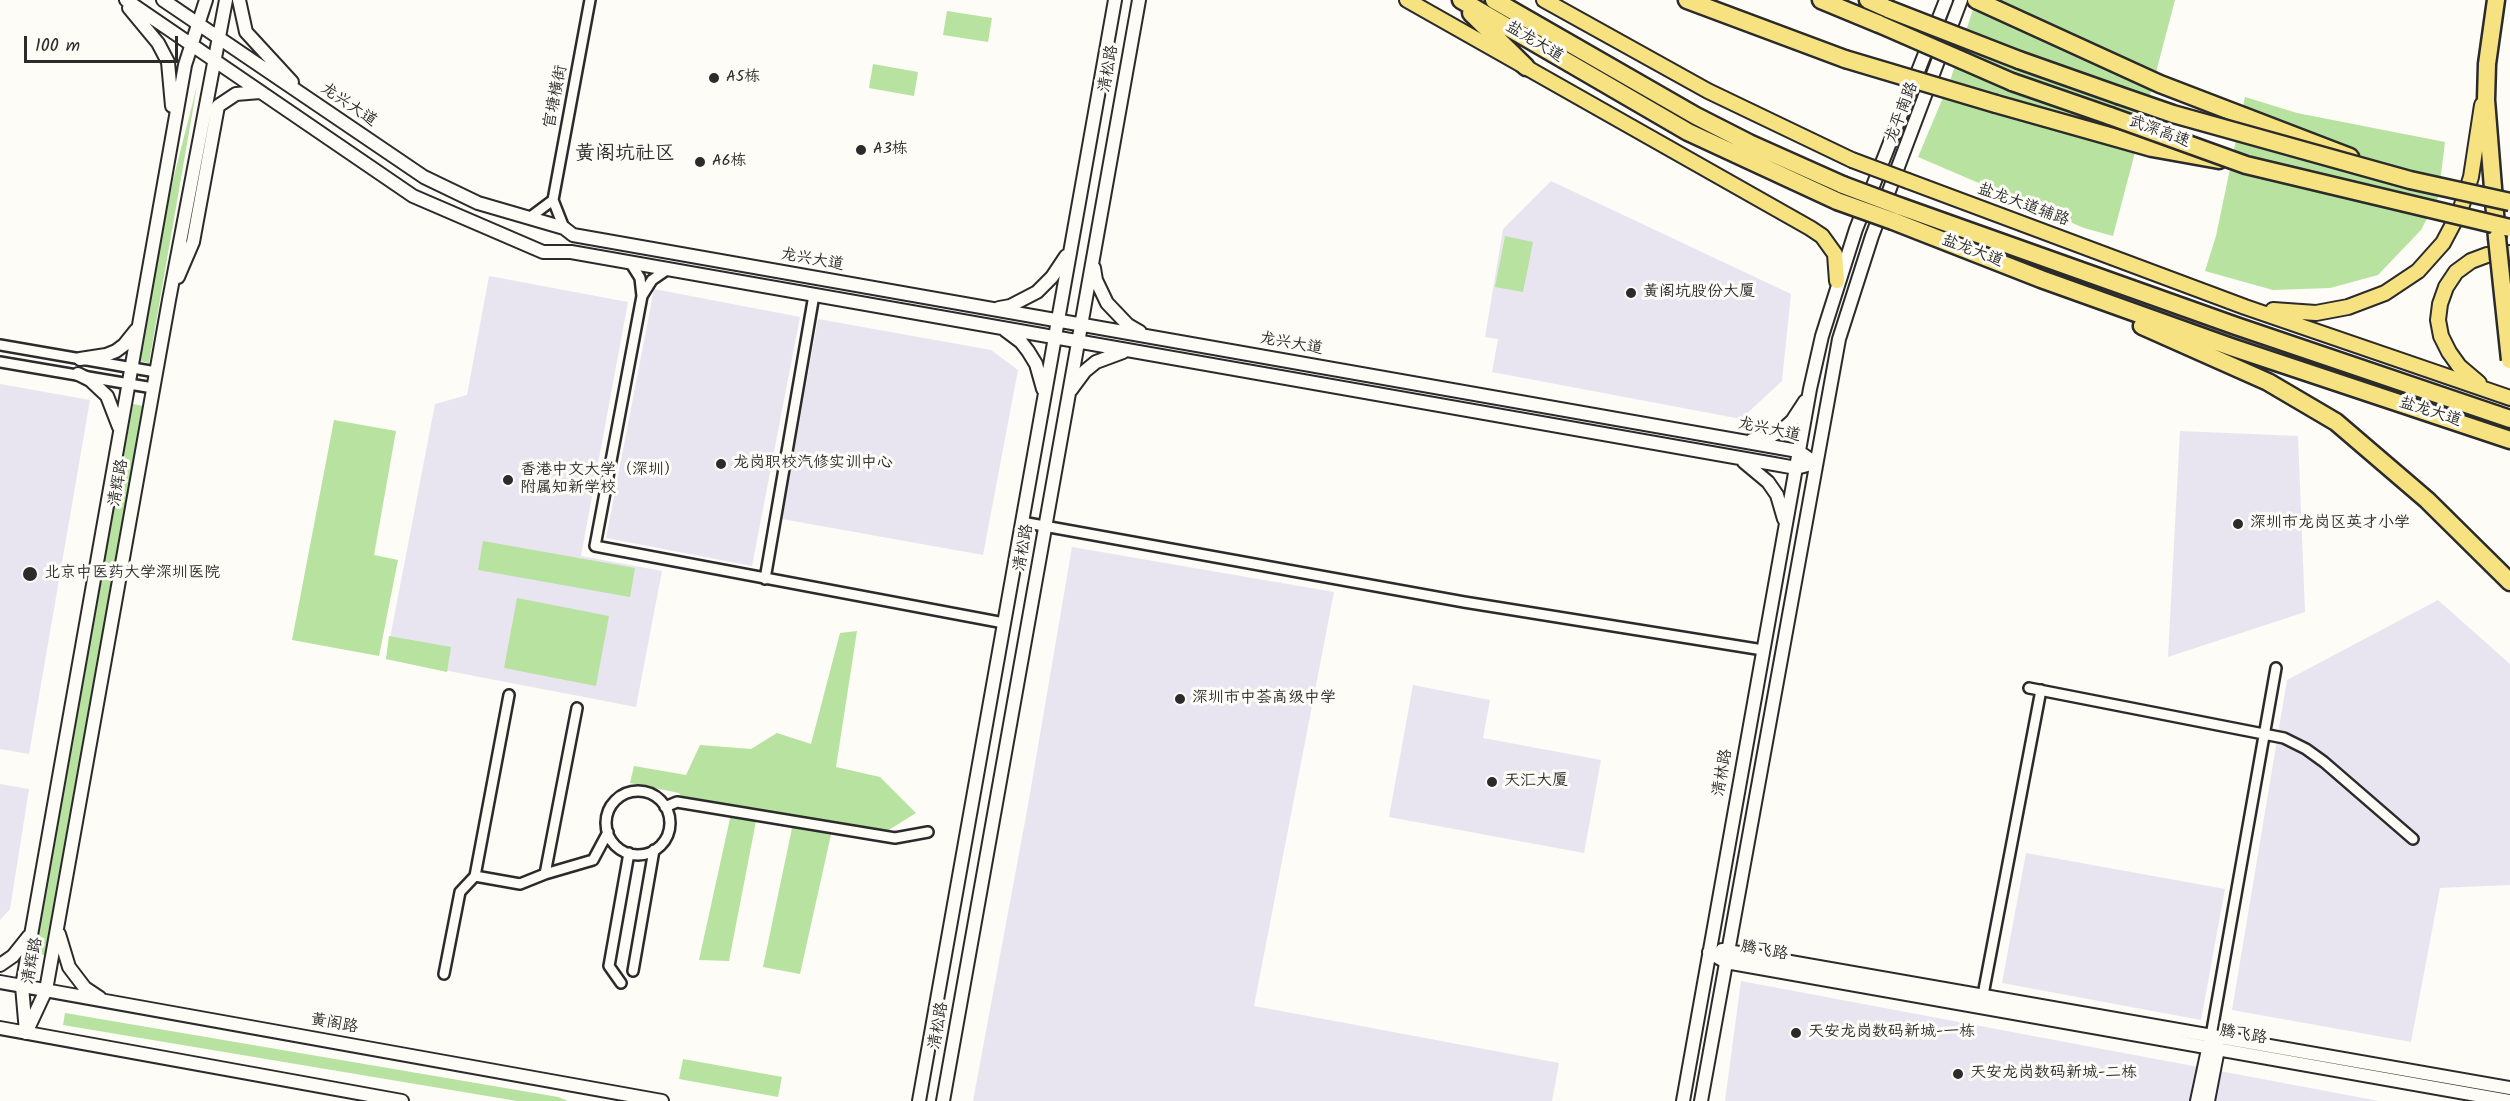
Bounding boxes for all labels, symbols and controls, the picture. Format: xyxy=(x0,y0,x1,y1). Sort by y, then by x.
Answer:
street label: 盐龙大道 xyxy=(1502,18,1566,68)
scale bar xyxy=(27,24,182,62)
text: 100 m xyxy=(35,32,80,61)
street label: 清松路 xyxy=(1096,44,1124,94)
street label: 官塘横街 xyxy=(541,64,573,130)
place label: A5栋 xyxy=(726,68,760,88)
marker: A5栋 xyxy=(707,71,721,85)
street label: 龙兴大道 xyxy=(316,80,380,132)
street label: 龙平南路 xyxy=(1883,80,1923,146)
street label: 武深高速 xyxy=(2126,113,2192,153)
place label: A3栋 xyxy=(873,140,908,160)
marker: A3栋 xyxy=(854,143,868,157)
district label: 黄阁坑社区 xyxy=(575,144,675,168)
place label: A6栋 xyxy=(712,152,747,172)
marker: A6栋 xyxy=(693,155,707,169)
street label: 盐龙大道辅路 xyxy=(1975,181,2071,231)
street label: 盐龙大道 xyxy=(1939,232,2005,272)
street label: 龙兴大道 xyxy=(779,246,845,276)
place label: 黄阁坑股份大厦 xyxy=(1643,283,1755,303)
marker: 黄阁坑股份大厦 xyxy=(1624,286,1638,300)
street label: 龙兴大道 xyxy=(1258,330,1324,360)
street label: 盐龙大道 xyxy=(2397,394,2463,432)
street label: 龙兴大道 xyxy=(1736,415,1802,447)
place label: 龙岗职校汽修实训中心 xyxy=(733,454,893,474)
marker: 龙岗职校汽修实训中心 xyxy=(714,457,728,471)
street label: 清辉路 xyxy=(106,458,134,508)
place label: 香港中文大学（深圳） 附属知新学校 xyxy=(520,461,680,499)
marker: 香港中文大学（深圳） 附属知新学校 xyxy=(501,473,515,487)
place label: 深圳市龙岗区英才小学 xyxy=(2250,514,2410,534)
marker: 深圳市龙岗区英才小学 xyxy=(2231,517,2245,531)
street label: 清松路 xyxy=(1011,523,1039,573)
place label: 北京中医药大学深圳医院 xyxy=(44,564,220,584)
marker: 北京中医药大学深圳医院 xyxy=(21,565,39,583)
place label: 深圳市中荟高级中学 xyxy=(1192,689,1336,709)
marker: 深圳市中荟高级中学 xyxy=(1173,692,1187,706)
street label: 清林路 xyxy=(1710,748,1738,798)
place label: 天汇大厦 xyxy=(1504,772,1568,792)
marker: 天汇大厦 xyxy=(1485,775,1499,789)
street label: 清辉路 xyxy=(20,936,48,986)
street label: 腾飞路 xyxy=(1739,938,1789,966)
street label: 清松路 xyxy=(926,1001,954,1051)
street label: 黄阁路 xyxy=(309,1011,359,1039)
street label: 腾飞路 xyxy=(2218,1022,2268,1050)
place label: 天安龙岗数码新城-一栋 xyxy=(1808,1023,1975,1043)
marker: 天安龙岗数码新城-一栋 xyxy=(1789,1026,1803,1040)
place label: 天安龙岗数码新城-二栋 xyxy=(1970,1064,2137,1084)
marker: 天安龙岗数码新城-二栋 xyxy=(1951,1067,1965,1081)

